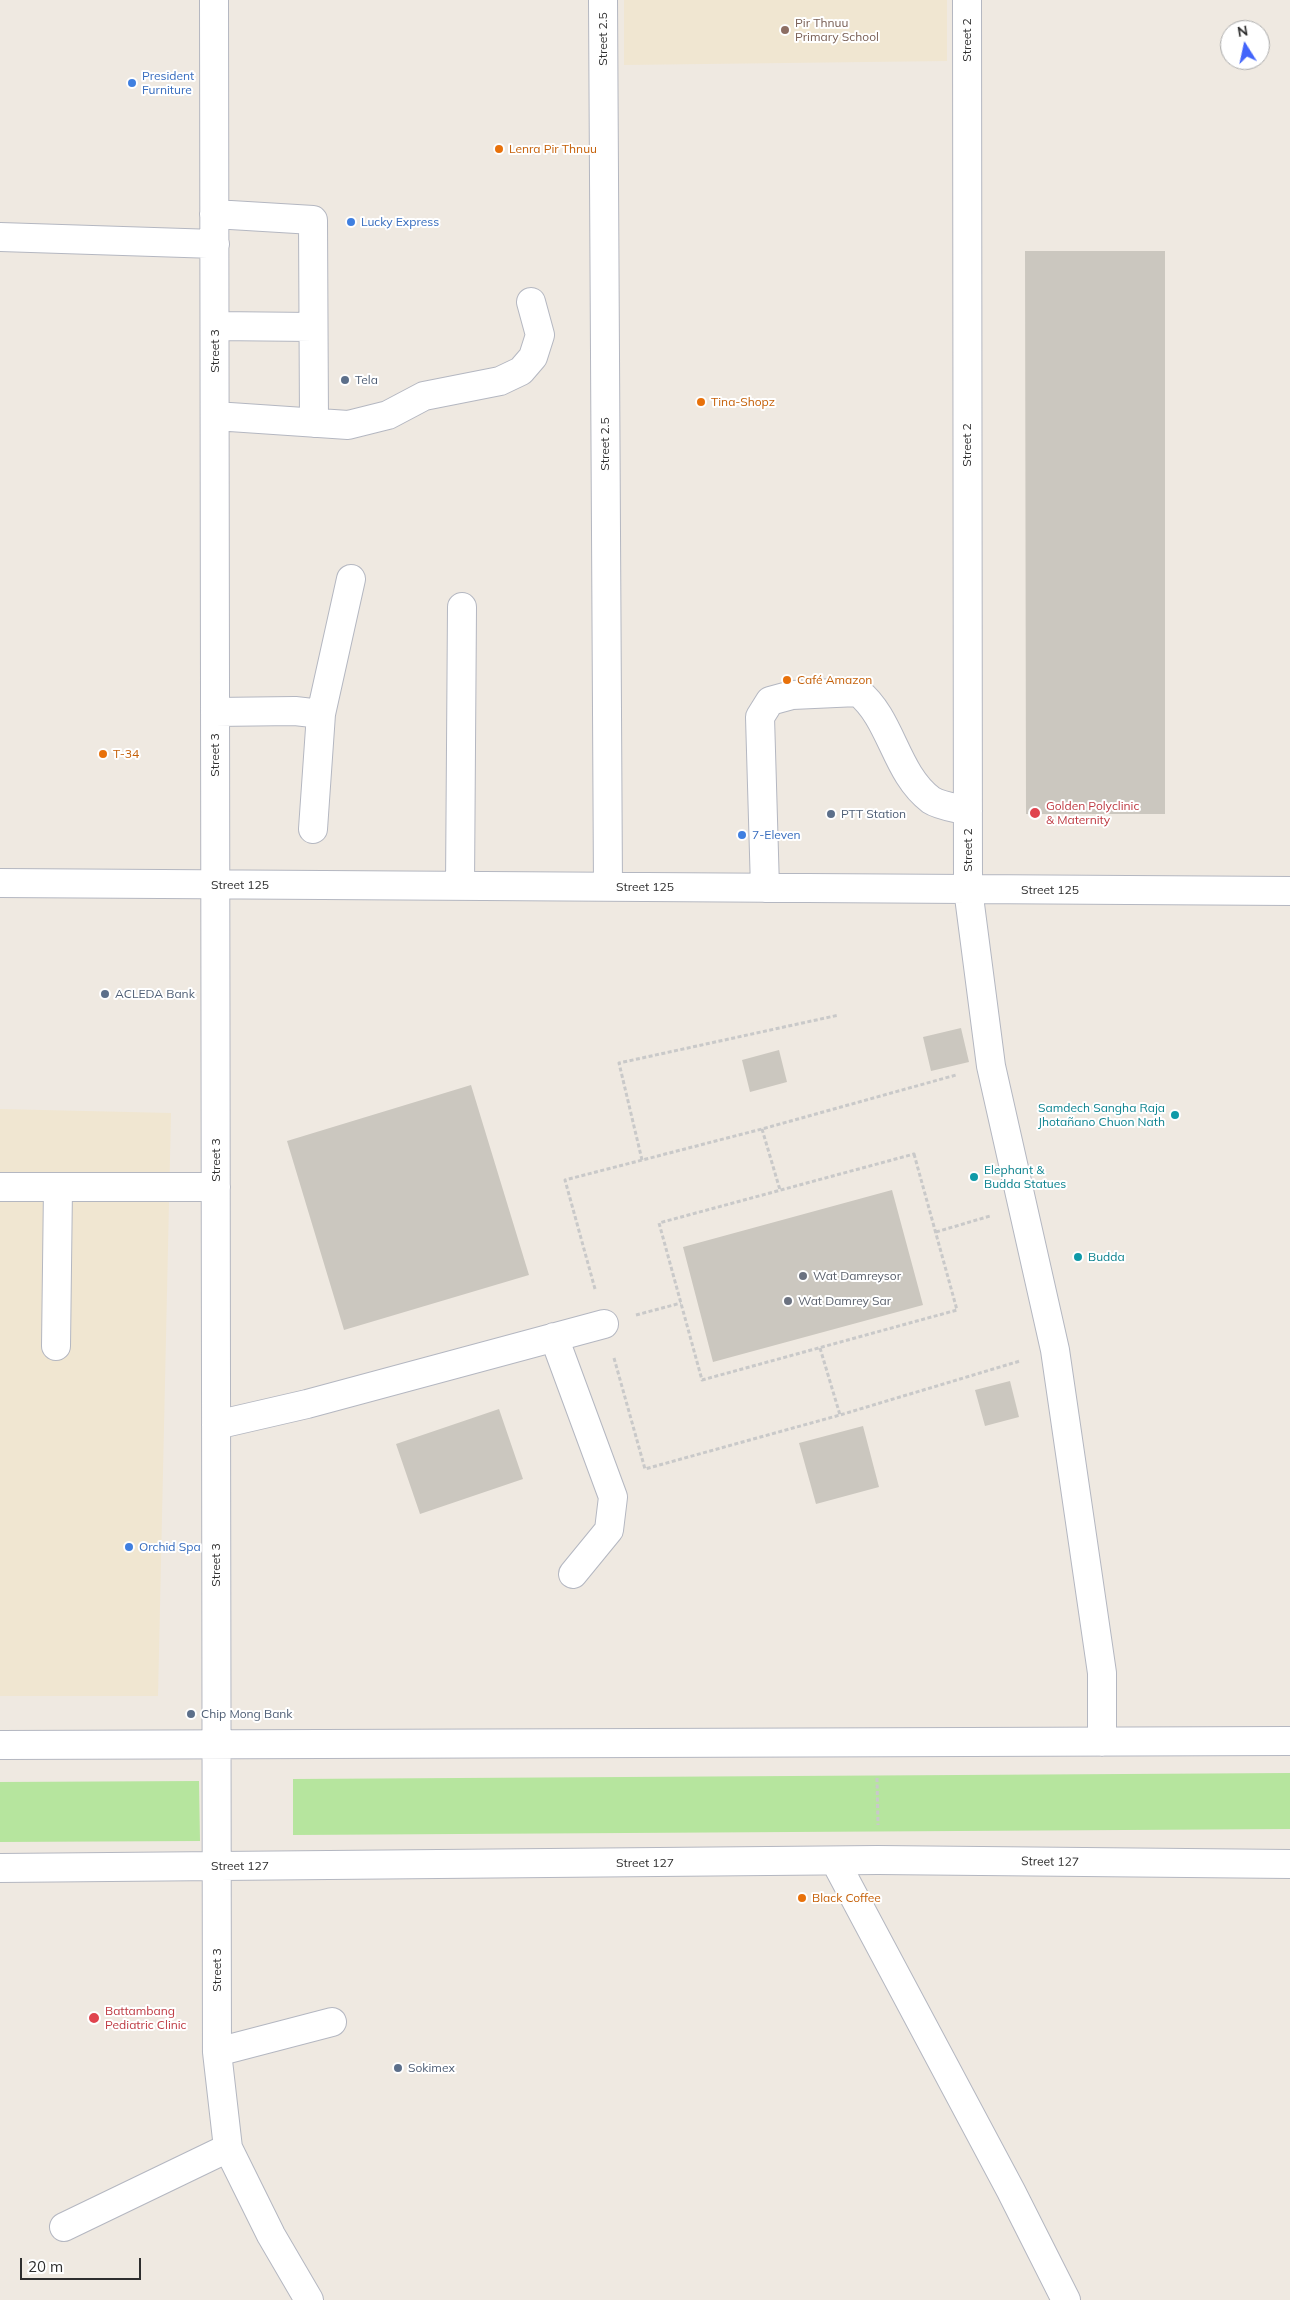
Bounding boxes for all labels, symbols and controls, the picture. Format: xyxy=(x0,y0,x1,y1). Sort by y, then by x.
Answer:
street label: Street 2.5 xyxy=(596,12,610,66)
place label: Pir Thnuu Primary School xyxy=(795,16,879,44)
street label: Street 2 xyxy=(960,18,974,62)
north arrow xyxy=(1220,20,1270,70)
text: N xyxy=(1236,21,1249,41)
marker: Pir Thnuu Primary School xyxy=(779,24,791,36)
place label: President Furniture xyxy=(142,69,194,97)
marker: President Furniture xyxy=(126,77,138,89)
place label: Lenra Pir Thnuu xyxy=(509,142,597,156)
marker: Lenra Pir Thnuu xyxy=(493,143,505,155)
place label: Lucky Express xyxy=(361,215,439,229)
marker: Lucky Express xyxy=(345,216,357,228)
street label: Street 3 xyxy=(208,329,222,373)
place label: Tela xyxy=(355,373,378,387)
marker: Tela xyxy=(339,374,351,386)
place label: Tina-Shopz xyxy=(711,395,775,409)
marker: Tina-Shopz xyxy=(695,396,707,408)
street label: Street 2.5 xyxy=(598,417,612,471)
street label: Street 2 xyxy=(960,423,974,467)
place label: Café Amazon xyxy=(797,673,872,687)
marker: Café Amazon xyxy=(781,674,793,686)
street label: Street 3 xyxy=(208,733,222,777)
place label: T-34 xyxy=(113,747,139,761)
marker: T-34 xyxy=(97,748,109,760)
place label: Golden Polyclinic & Maternity xyxy=(1046,799,1139,827)
marker: Golden Polyclinic & Maternity xyxy=(1028,806,1042,820)
place label: PTT Station xyxy=(841,807,906,821)
marker: PTT Station xyxy=(825,808,837,820)
place label: 7-Eleven xyxy=(752,828,801,842)
street label: Street 2 xyxy=(961,828,975,872)
marker: 7-Eleven xyxy=(736,829,748,841)
street label: Street 125 xyxy=(211,878,269,892)
street label: Street 125 xyxy=(616,880,674,894)
street label: Street 125 xyxy=(1021,883,1079,897)
place label: ACLEDA Bank xyxy=(115,987,195,1001)
marker: ACLEDA Bank xyxy=(99,988,111,1000)
place label: Samdech Sangha Raja Jhotañano Chuon Nath xyxy=(1038,1101,1165,1129)
marker: Samdech Sangha Raja Jhotañano Chuon Nath xyxy=(1169,1109,1181,1121)
street label: Street 3 xyxy=(209,1138,223,1182)
place label: Elephant & Budda Statues xyxy=(984,1163,1066,1191)
marker: Elephant & Budda Statues xyxy=(968,1171,980,1183)
place label: Budda xyxy=(1088,1250,1125,1264)
marker: Budda xyxy=(1072,1251,1084,1263)
place label: Wat Damreysor xyxy=(813,1269,901,1283)
marker: Wat Damreysor xyxy=(797,1270,809,1282)
place label: Wat Damrey Sar xyxy=(798,1294,891,1308)
marker: Wat Damrey Sar xyxy=(782,1295,794,1307)
place label: Orchid Spa xyxy=(139,1540,201,1554)
marker: Orchid Spa xyxy=(123,1541,135,1553)
street label: Street 3 xyxy=(209,1543,223,1587)
place label: Chip Mong Bank xyxy=(201,1707,293,1721)
marker: Chip Mong Bank xyxy=(185,1708,197,1720)
street label: Street 127 xyxy=(1021,1854,1079,1870)
street label: Street 127 xyxy=(616,1856,674,1870)
street label: Street 127 xyxy=(211,1859,269,1873)
place label: Black Coffee xyxy=(812,1891,881,1905)
marker: Black Coffee xyxy=(796,1892,808,1904)
street label: Street 3 xyxy=(210,1948,224,1992)
place label: Battambang Pediatric Clinic xyxy=(105,2004,187,2032)
marker: Battambang Pediatric Clinic xyxy=(87,2011,101,2025)
place label: Sokimex xyxy=(408,2061,455,2075)
marker: Sokimex xyxy=(392,2062,404,2074)
scale bar xyxy=(22,2248,144,2280)
text: 20 m xyxy=(28,2257,63,2276)

